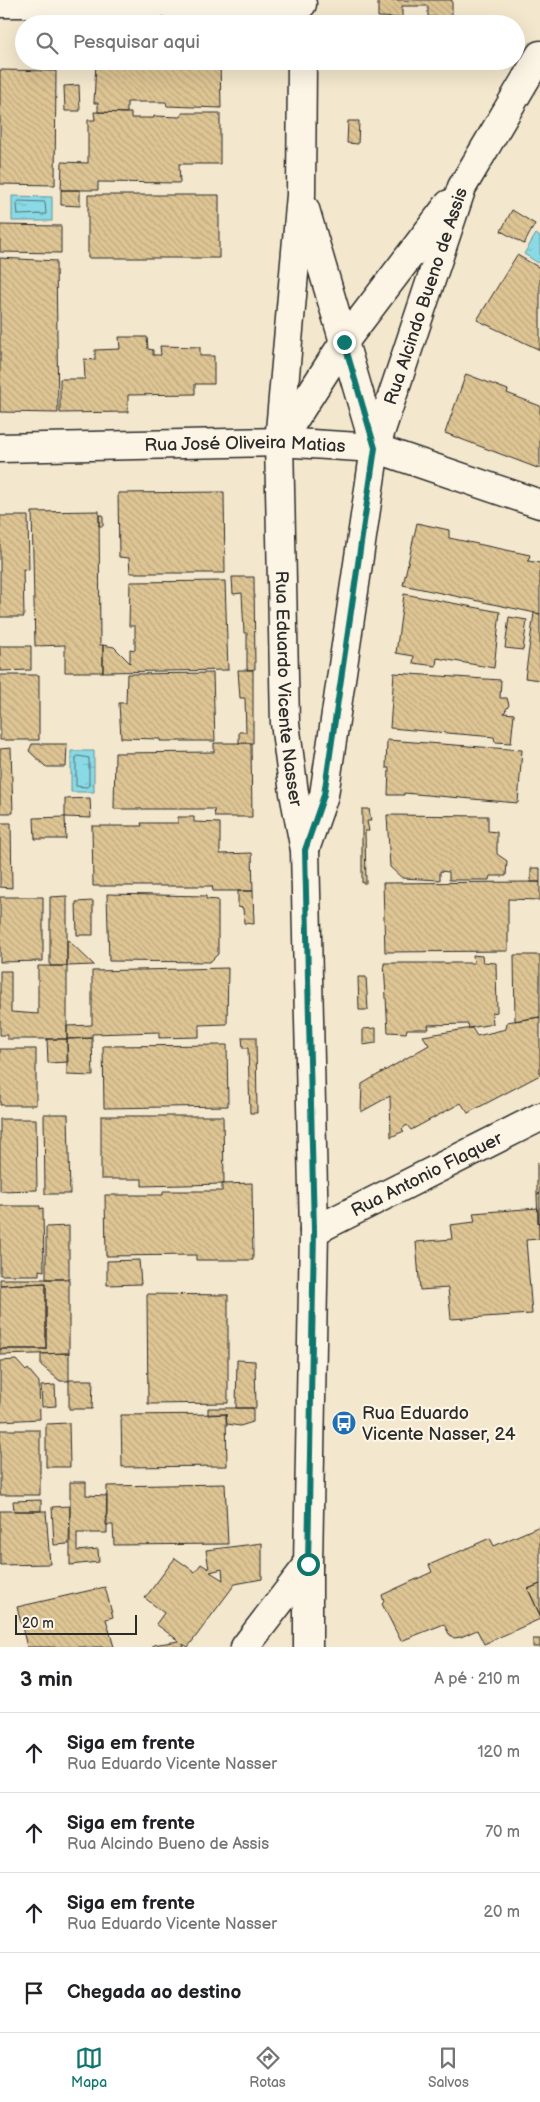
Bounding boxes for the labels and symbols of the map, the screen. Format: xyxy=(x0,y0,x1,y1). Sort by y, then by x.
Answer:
street label: Rua Alcindo Bueno de Assis xyxy=(380,185,472,408)
route end xyxy=(333,331,356,354)
street label: Rua José Oliveira Matias xyxy=(144,432,346,457)
street label: Rua Eduardo Vicente Nasser xyxy=(271,571,306,809)
street label: Rua Antonio Flaquer xyxy=(348,1128,506,1222)
place label: Rua Eduardo Vicente Nasser, 24 xyxy=(362,1403,516,1445)
bus stop icon: Rua Eduardo Vicente Nasser, 24 xyxy=(331,1410,357,1436)
route start xyxy=(297,1553,320,1576)
scale bar xyxy=(15,1612,138,1635)

